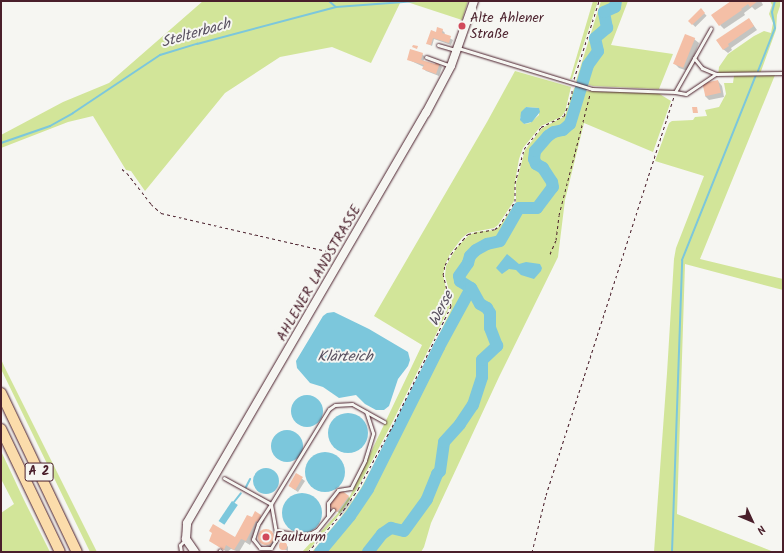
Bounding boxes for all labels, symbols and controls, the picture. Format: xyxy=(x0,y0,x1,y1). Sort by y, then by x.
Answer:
place label: Alte Ahlener Straße xyxy=(470,10,543,42)
water label: Stelterbach xyxy=(159,16,233,52)
marker: Alte Ahlener Straße xyxy=(457,21,467,31)
street label: AHLENER LANDSTRASSE xyxy=(273,202,365,344)
water label: Werse xyxy=(426,289,458,329)
water label: Klärteich xyxy=(317,349,373,367)
road number: A 2 xyxy=(24,461,54,483)
north arrow xyxy=(732,501,772,541)
text: N xyxy=(752,521,770,538)
place label: Faulturm xyxy=(274,529,326,545)
marker: Faulturm xyxy=(261,532,271,542)

